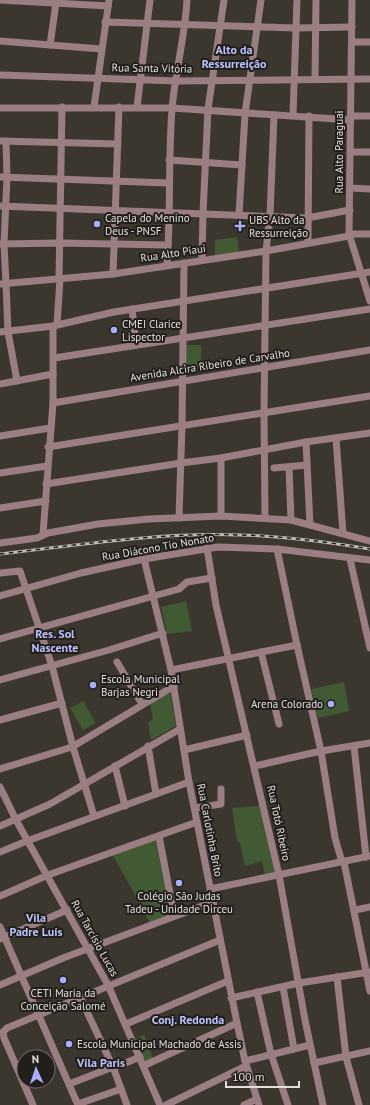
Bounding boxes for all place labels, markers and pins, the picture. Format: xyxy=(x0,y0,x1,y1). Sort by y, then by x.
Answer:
place label: Capela do Menino Deus - PNSF xyxy=(105,211,190,238)
place label: UBS Alto da Ressurreição xyxy=(249,213,308,240)
marker: Capela do Menino Deus - PNSF xyxy=(92,219,102,229)
marker: UBS Alto da Ressurreição xyxy=(234,220,246,232)
place label: CMEI Clarice Lispector xyxy=(122,317,181,344)
marker: CMEI Clarice Lispector xyxy=(109,325,119,335)
place label: Escola Municipal Barjas Negri xyxy=(101,672,181,699)
marker: Escola Municipal Barjas Negri xyxy=(88,680,98,690)
place label: Arena Colorado xyxy=(251,697,323,711)
marker: Arena Colorado xyxy=(326,699,336,709)
marker: Colégio São Judas Tadeu - Unidade Dirceu xyxy=(174,878,184,888)
place label: Colégio São Judas Tadeu - Unidade Dirceu xyxy=(125,889,233,916)
marker: CETI Maria da Conceição Salomé xyxy=(58,975,68,985)
place label: CETI Maria da Conceição Salomé xyxy=(20,986,106,1013)
place label: Escola Municipal Machado de Assis xyxy=(77,1037,242,1051)
marker: Escola Municipal Machado de Assis xyxy=(64,1039,74,1049)

